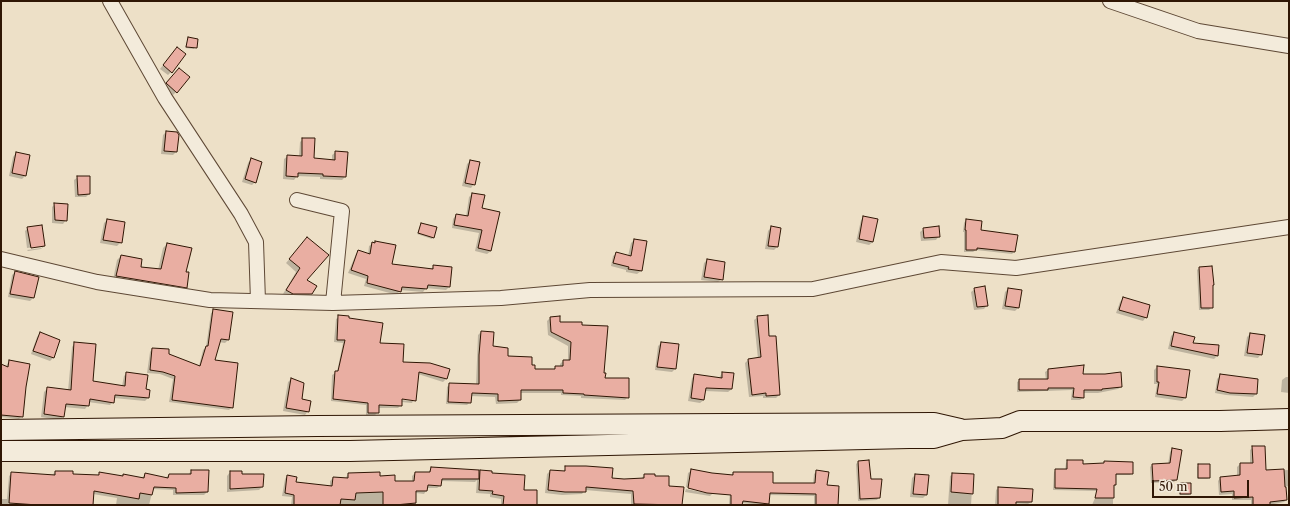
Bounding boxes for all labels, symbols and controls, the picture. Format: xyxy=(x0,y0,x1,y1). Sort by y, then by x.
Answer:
scale bar xyxy=(1154,472,1251,498)
text: 50 m xyxy=(1159,479,1188,494)

